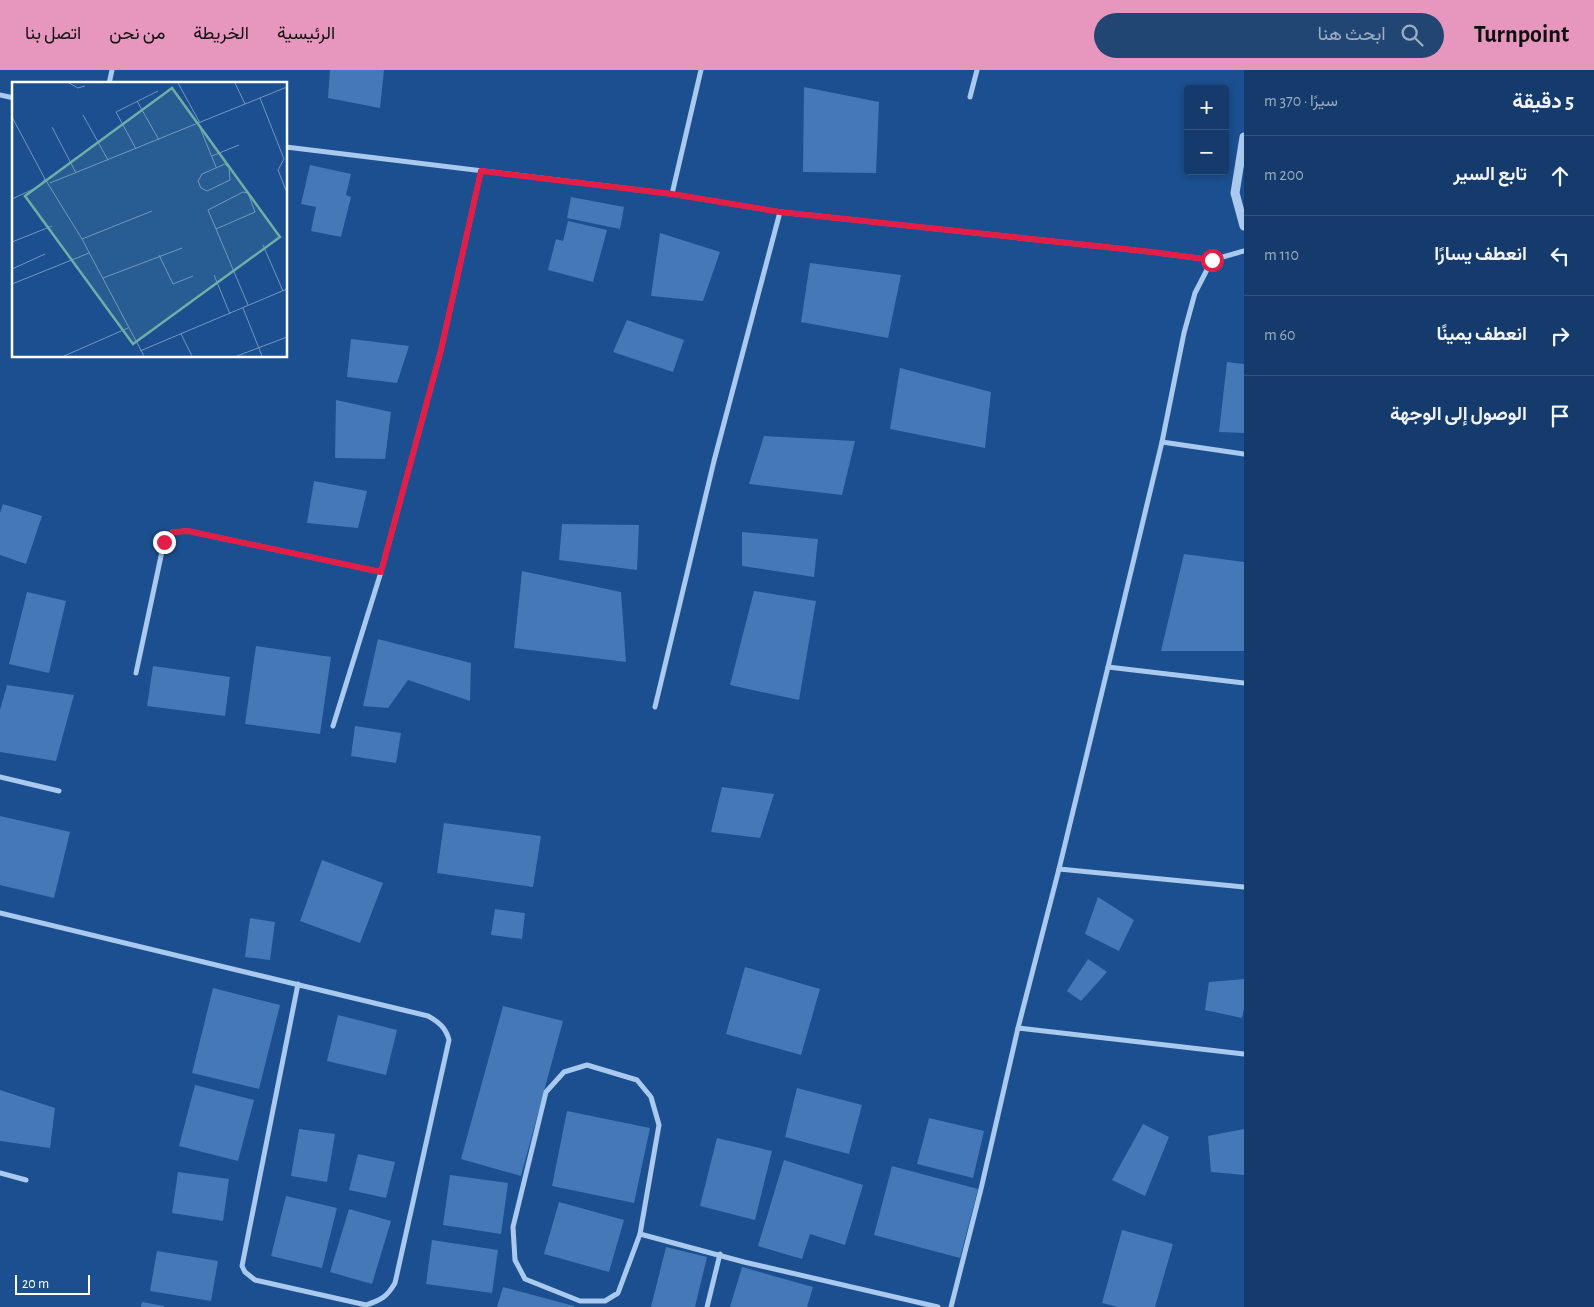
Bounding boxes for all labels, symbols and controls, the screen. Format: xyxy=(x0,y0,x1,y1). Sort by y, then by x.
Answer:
search box xyxy=(1094,13,1444,58)
icon: search xyxy=(1398,21,1426,49)
text: Turnpoint xyxy=(1474,23,1569,47)
text: اتصل بنا xyxy=(25,25,81,43)
text: من نحن xyxy=(109,25,165,43)
text: الخريطة xyxy=(193,25,249,43)
text: الرئيسية xyxy=(277,25,335,43)
text: ابحث هنا xyxy=(1317,25,1386,44)
inset map xyxy=(12,82,288,358)
map controls xyxy=(1184,85,1229,175)
button: + xyxy=(1184,85,1229,130)
text: 5 دقيقة xyxy=(1512,91,1574,112)
text: سيرًا · 370 m xyxy=(1264,93,1338,109)
button: − xyxy=(1184,130,1229,175)
icon: ahead xyxy=(1546,162,1574,190)
text: تابع السير xyxy=(1453,165,1527,184)
text: 200 m xyxy=(1264,167,1304,183)
icon: left xyxy=(1546,242,1574,270)
text: انعطف يسارًا xyxy=(1434,245,1527,264)
text: 110 m xyxy=(1264,247,1299,263)
route start xyxy=(1201,249,1224,272)
icon: right xyxy=(1546,322,1574,350)
text: انعطف يمينًا xyxy=(1437,325,1527,344)
text: 60 m xyxy=(1264,327,1295,343)
icon: arrive xyxy=(1546,402,1574,430)
text: الوصول إلى الوجهة xyxy=(1390,405,1527,424)
route end xyxy=(153,531,176,554)
scale bar xyxy=(15,1272,90,1295)
text: 20 m xyxy=(22,1277,49,1291)

